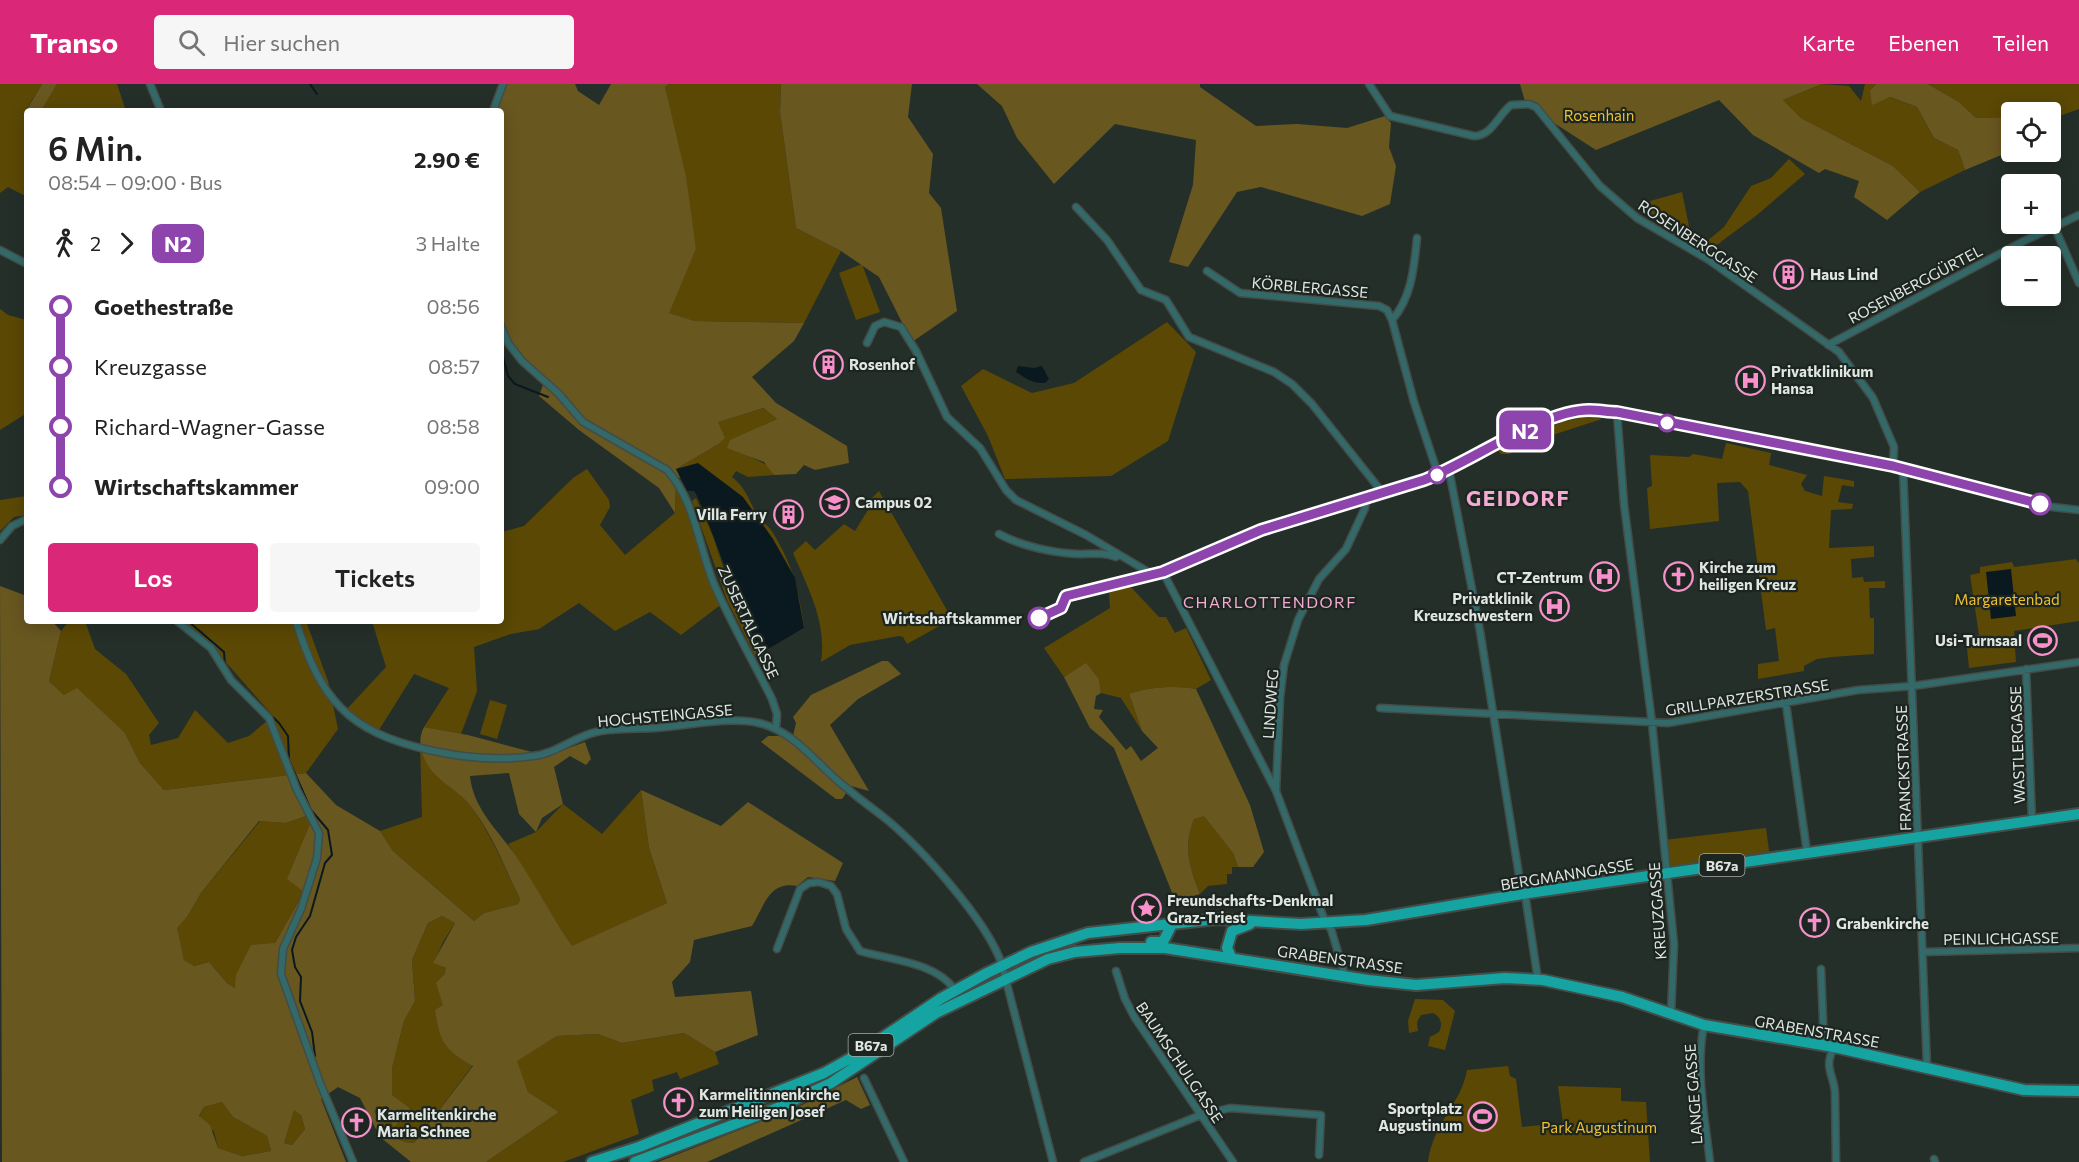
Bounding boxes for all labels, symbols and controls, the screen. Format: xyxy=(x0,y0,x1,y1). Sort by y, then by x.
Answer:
search box xyxy=(154,15,574,69)
text: Transo xyxy=(30,25,118,59)
icon: search xyxy=(175,26,208,59)
text: Hier suchen xyxy=(223,29,340,56)
text: Karte xyxy=(1802,30,1855,55)
text: Ebenen xyxy=(1888,30,1959,55)
text: Teilen xyxy=(1992,30,2049,55)
map controls xyxy=(2001,102,2061,306)
button: locate xyxy=(2001,102,2061,162)
park label: Rosenhain xyxy=(1564,106,1634,124)
text: 6 Min. xyxy=(48,127,143,168)
text: 2.90 € xyxy=(414,146,480,173)
text: 08:54 – 09:00 · Bus xyxy=(48,170,222,194)
button: + xyxy=(2001,174,2061,234)
street label: ROSENBERGGASSE xyxy=(1635,196,1761,286)
icon: walk xyxy=(48,227,81,260)
icon: forward xyxy=(110,227,143,260)
text: 2 xyxy=(90,231,101,255)
text: N2 xyxy=(164,231,192,256)
text: 3 Halte xyxy=(416,231,480,255)
street label: ROSENBERGGÜRTEL xyxy=(1845,241,1985,327)
button: − xyxy=(2001,246,2061,306)
building icon: Haus Lind xyxy=(1773,258,1805,290)
place label: Haus Lind xyxy=(1810,265,1878,283)
street label: KÖRBLERGASSE xyxy=(1251,273,1369,301)
text: Goethestraße xyxy=(94,293,233,320)
text: 08:56 xyxy=(426,294,480,318)
building icon: Rosenhof xyxy=(812,348,844,380)
text: Kreuzgasse xyxy=(94,353,207,380)
text: 08:57 xyxy=(428,354,480,378)
place label: Rosenhof xyxy=(849,355,916,373)
place label: Privatklinikum Hansa xyxy=(1771,362,1873,397)
hospital icon: Privatklinikum Hansa xyxy=(1734,364,1766,396)
line badge: N2 xyxy=(1498,410,1552,450)
text: Richard-Wagner-Gasse xyxy=(94,413,325,440)
text: 08:58 xyxy=(426,414,480,438)
unlabelled marker xyxy=(1658,414,1676,432)
text: N2 xyxy=(1511,418,1539,443)
unlabelled marker xyxy=(1428,466,1446,484)
text: Wirtschaftskammer xyxy=(94,473,299,500)
text: 09:00 xyxy=(424,474,480,498)
district label: GEIDORF xyxy=(1466,485,1570,510)
school or university icon: Campus 02 xyxy=(818,486,850,518)
place label: Campus 02 xyxy=(855,493,932,511)
unlabelled marker xyxy=(2029,493,2051,515)
building icon: Villa Ferry xyxy=(772,498,804,530)
place label: Villa Ferry xyxy=(696,505,768,523)
button: Los xyxy=(48,543,258,612)
button: Tickets xyxy=(270,543,480,612)
place label: Kirche zum heiligen Kreuz xyxy=(1699,558,1796,593)
church icon: Kirche zum heiligen Kreuz xyxy=(1662,560,1694,592)
hospital icon: CT-Zentrum xyxy=(1588,561,1620,593)
street label: ZUSERTALGASSE xyxy=(715,562,783,682)
place label: CT-Zentrum xyxy=(1497,568,1583,586)
place label: Privatklinik Kreuzschwestern xyxy=(1414,589,1533,624)
park label: Margaretenbad xyxy=(1954,590,2060,608)
hospital icon: Privatklinik Kreuzschwestern xyxy=(1538,591,1570,623)
district label: CHARLOTTENDORF xyxy=(1183,592,1357,611)
marker: Wirtschaftskammer xyxy=(1028,607,1050,629)
place label: Wirtschaftskammer xyxy=(883,609,1022,627)
sports icon: Usi-Turnsaal xyxy=(2027,624,2059,656)
place label: Usi-Turnsaal xyxy=(1935,631,2022,649)
street label: LINDWEG xyxy=(1259,668,1281,740)
street label: GRILLPARZERSTRASSE xyxy=(1664,675,1830,719)
street label: WASTLERGASSE xyxy=(2006,686,2028,804)
street label: HOCHSTEINGASSE xyxy=(597,700,733,730)
street label: FRANCKSTRASSE xyxy=(1892,705,1914,831)
road number: B67a xyxy=(1700,854,1744,876)
street label: BERGMANNGASSE xyxy=(1499,855,1635,893)
street label: KREUZGASSE xyxy=(1645,862,1669,960)
place label: Freundschafts-Denkmal Graz-Triest xyxy=(1167,891,1333,926)
place icon: Freundschafts-Denkmal Graz-Triest xyxy=(1130,893,1162,925)
church icon: Grabenkirche xyxy=(1799,907,1831,939)
place label: Grabenkirche xyxy=(1836,914,1929,932)
street label: PEINLICHGASSE xyxy=(1943,928,2059,948)
street label: GRABENSTRASSE xyxy=(1276,941,1404,977)
street label: BAUMSCHULGASSE xyxy=(1133,998,1227,1126)
street label: GRABENSTRASSE xyxy=(1753,1011,1881,1051)
road number: B67a xyxy=(848,1034,894,1056)
street label: LANGE GASSE xyxy=(1680,1043,1705,1145)
place label: Karmelitinnenkirche zum Heiligen Josef xyxy=(699,1085,840,1120)
church icon: Karmelitinnenkirche zum Heiligen Josef xyxy=(662,1087,694,1119)
place label: Sportplatz Augustinum xyxy=(1378,1099,1462,1134)
sports icon: Sportplatz Augustinum xyxy=(1467,1101,1499,1133)
place label: Karmelitenkirche Maria Schnee xyxy=(377,1105,496,1140)
church icon: Karmelitenkirche Maria Schnee xyxy=(340,1107,372,1139)
park label: Park Augustinum xyxy=(1541,1118,1657,1136)

